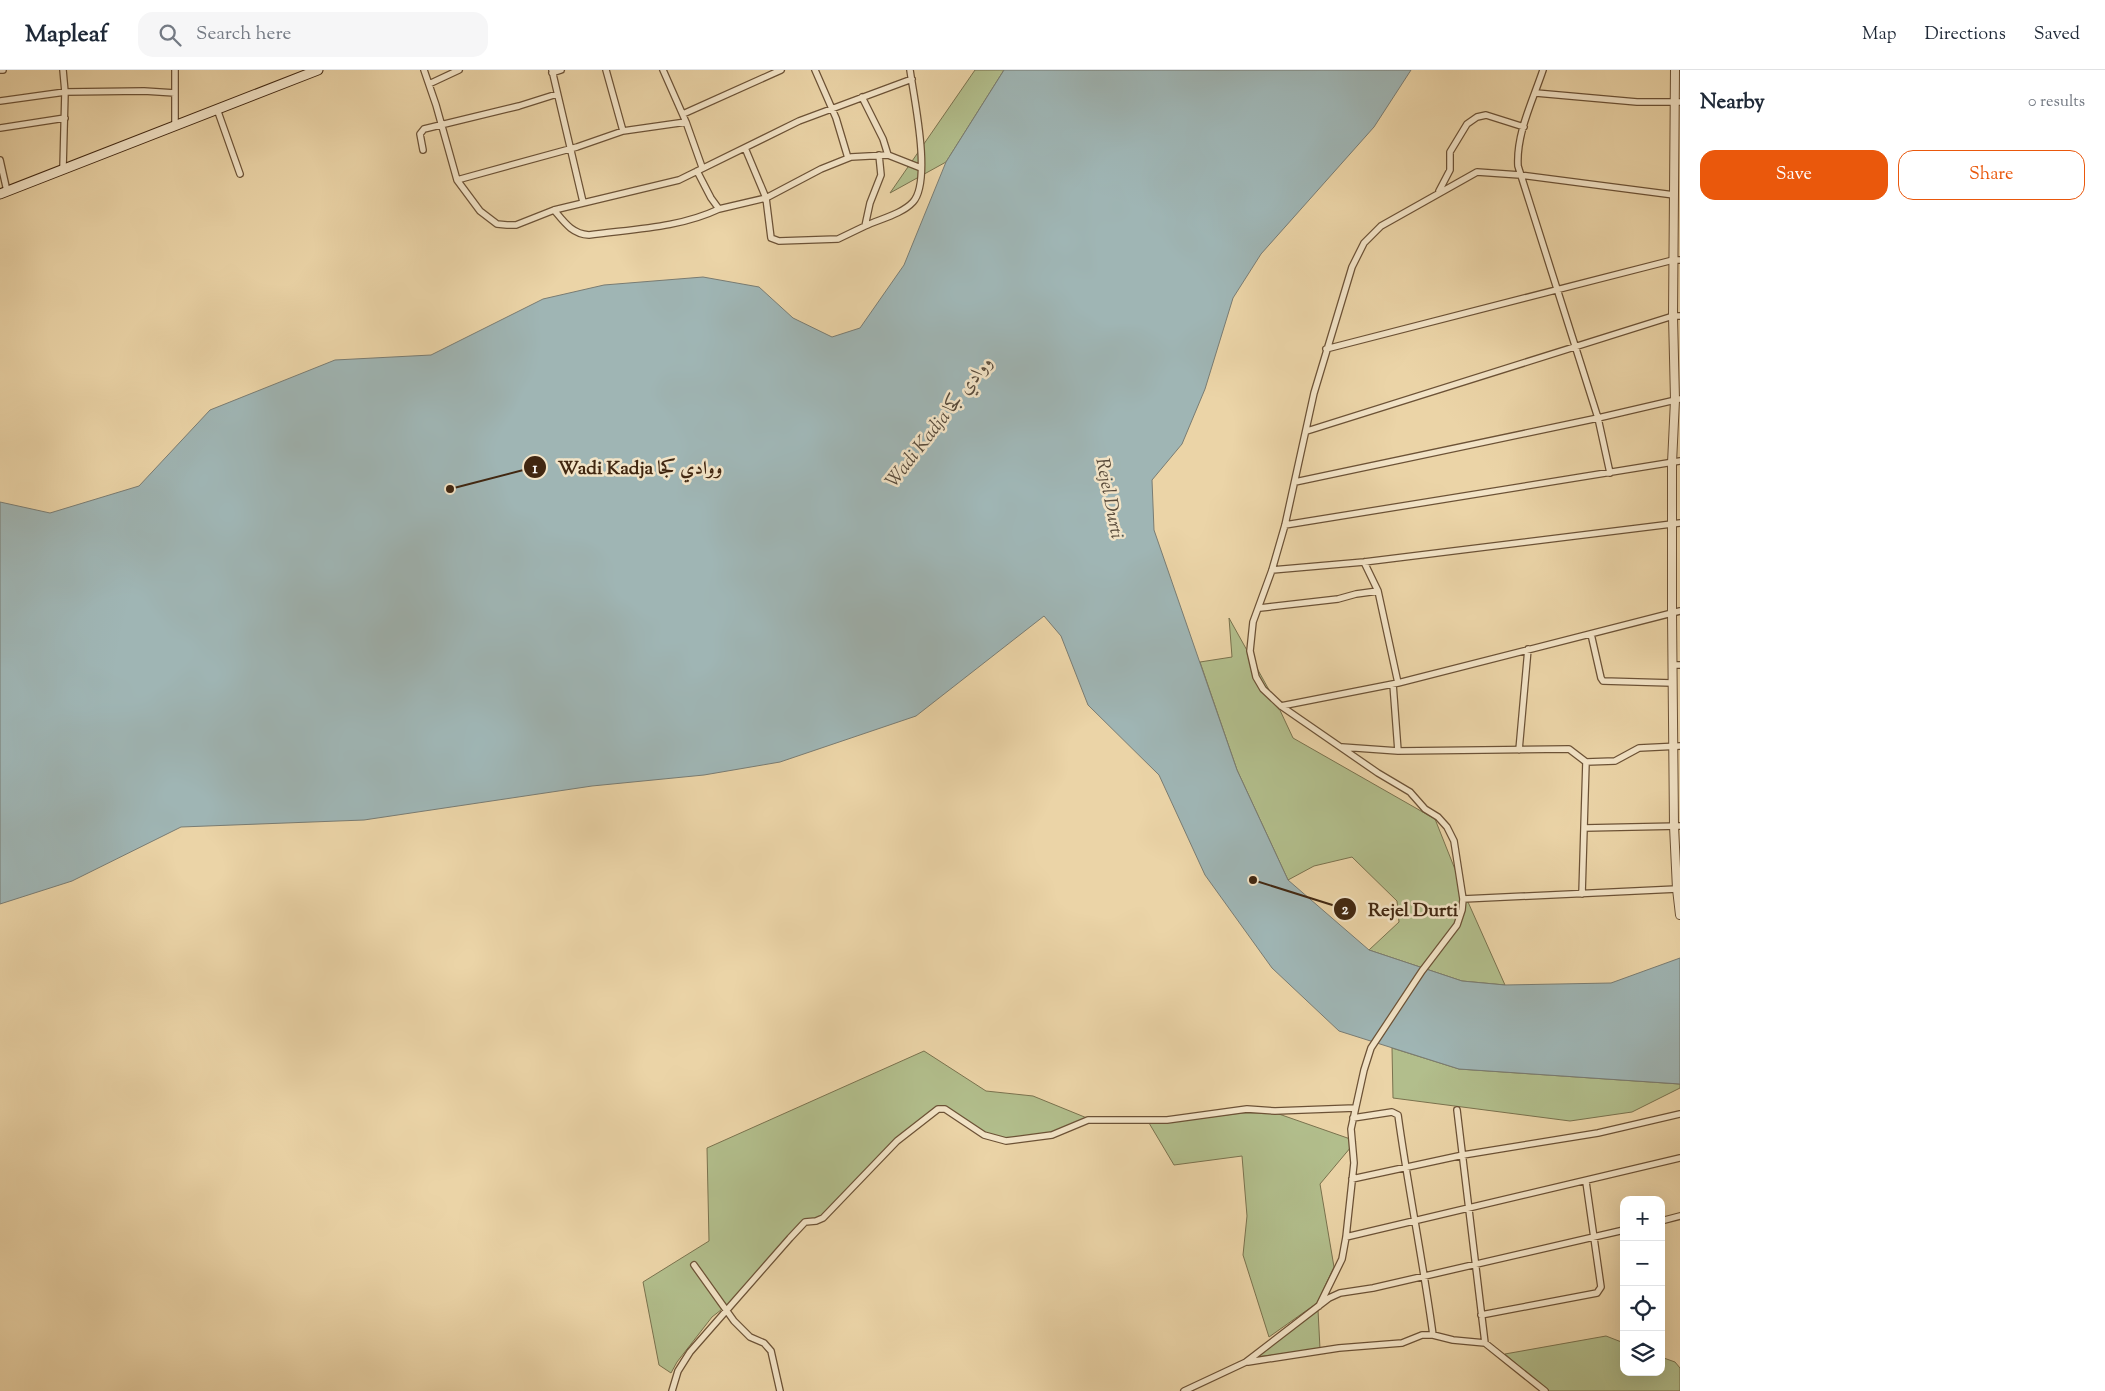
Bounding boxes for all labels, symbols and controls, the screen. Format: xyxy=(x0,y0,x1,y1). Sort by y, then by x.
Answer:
search box xyxy=(138,12,488,57)
text: Mapleaf xyxy=(25,18,108,52)
icon: search xyxy=(156,21,184,49)
text: Search here xyxy=(196,21,291,48)
text: Map xyxy=(1862,22,1897,48)
text: Directions xyxy=(1925,22,2006,48)
text: Saved xyxy=(2034,22,2080,48)
text: Nearby xyxy=(1700,88,1765,118)
text: 0 results xyxy=(2028,91,2085,114)
button: Save xyxy=(1700,150,1888,200)
button: Share xyxy=(1898,150,2085,200)
water label: Wadi Kadja ووادي كجا xyxy=(880,351,1000,494)
callout: Wadi Kadja ووادي كجا xyxy=(523,450,732,484)
text: Wadi Kadja ووادي كجا xyxy=(558,456,722,483)
water label: Rejel Durti xyxy=(1087,456,1130,541)
text: 1 xyxy=(532,459,538,480)
callout: Rejel Durti xyxy=(1333,892,1468,926)
text: Rejel Durti xyxy=(1368,898,1459,925)
text: 2 xyxy=(1341,900,1349,921)
map controls xyxy=(1620,1196,1665,1376)
button: + xyxy=(1620,1196,1665,1241)
button: − xyxy=(1620,1241,1665,1286)
button: locate xyxy=(1620,1286,1665,1331)
button: layers xyxy=(1620,1331,1665,1376)

